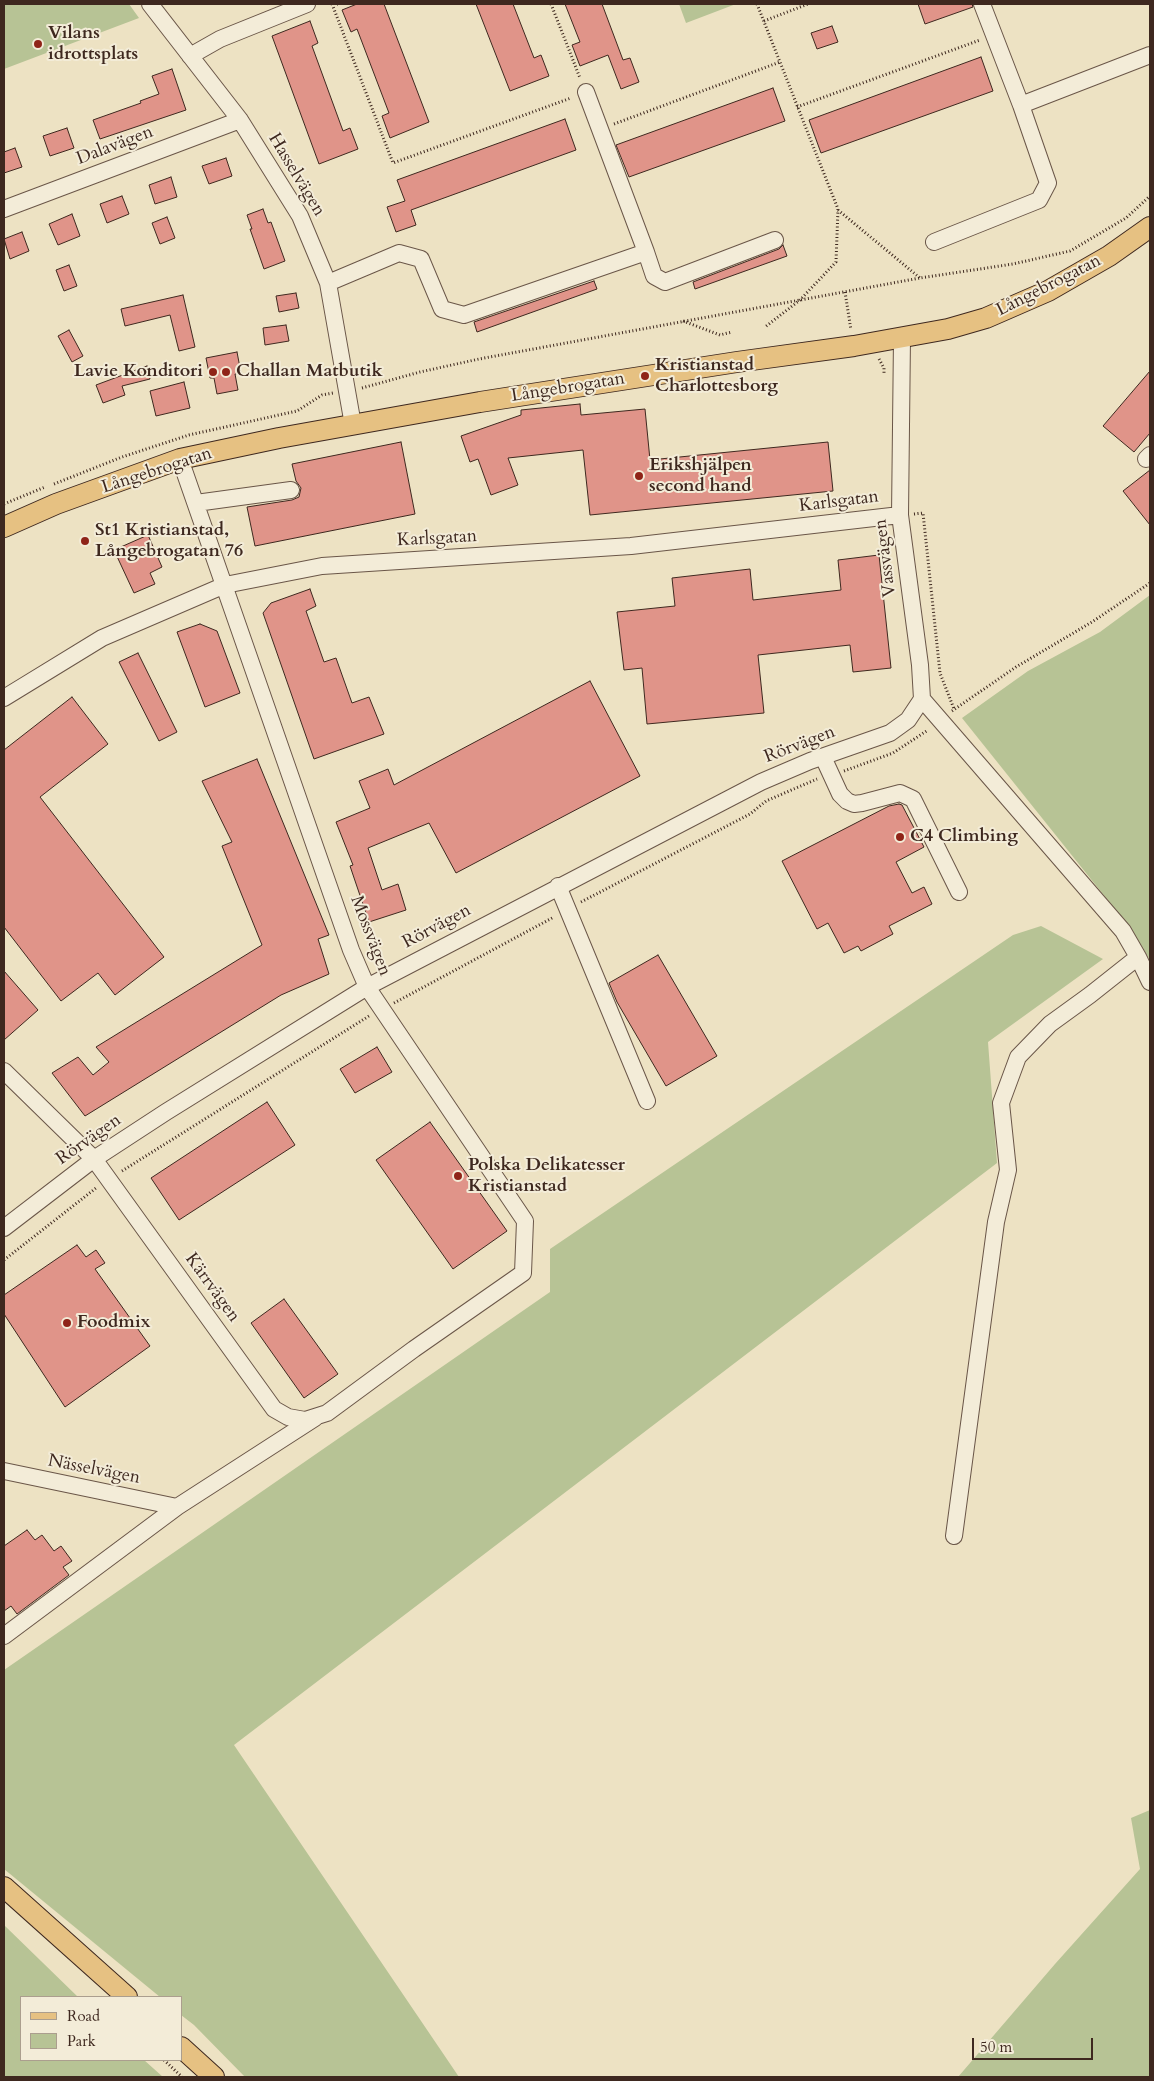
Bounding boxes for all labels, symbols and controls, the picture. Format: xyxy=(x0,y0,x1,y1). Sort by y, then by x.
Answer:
place label: Vilans idrottsplats xyxy=(48,23,138,66)
marker: Vilans idrottsplats xyxy=(32,38,44,50)
street label: Dalavägen xyxy=(74,122,156,170)
street label: Hasselvägen xyxy=(263,130,329,220)
street label: Långebrogatan xyxy=(993,250,1105,322)
place label: Kristianstad Charlottesborg xyxy=(655,355,778,398)
place label: Lavie Konditori xyxy=(74,361,203,383)
place label: Challan Matbutik xyxy=(236,361,383,383)
marker: Lavie Konditori xyxy=(207,366,219,378)
marker: Challan Matbutik xyxy=(220,366,232,378)
street label: Långebrogatan xyxy=(510,368,626,408)
marker: Kristianstad Charlottesborg xyxy=(639,370,651,382)
street label: Långebrogatan xyxy=(99,443,215,499)
place label: Erikshjälpen second hand xyxy=(649,455,752,498)
marker: Erikshjälpen second hand xyxy=(633,470,645,482)
street label: Karlsgatan xyxy=(798,486,880,518)
street label: Vassvägen xyxy=(870,518,902,598)
place label: St1 Kristianstad, Långebrogatan 76 xyxy=(95,520,243,562)
street label: Karlsgatan xyxy=(397,526,477,552)
marker: St1 Kristianstad, Långebrogatan 76 xyxy=(79,535,91,547)
street label: Rörvägen xyxy=(761,722,839,768)
place label: C4 Climbing xyxy=(910,826,1018,848)
marker: C4 Climbing xyxy=(894,831,906,843)
street label: Mossvägen xyxy=(345,893,395,979)
street label: Rörvägen xyxy=(399,900,475,954)
street label: Rörvägen xyxy=(52,1110,126,1170)
place label: Polska Delikatesser Kristianstad xyxy=(468,1155,625,1198)
marker: Polska Delikatesser Kristianstad xyxy=(452,1170,464,1182)
street label: Kärrvägen xyxy=(180,1249,244,1327)
place label: Foodmix xyxy=(77,1312,150,1334)
marker: Foodmix xyxy=(61,1317,73,1329)
street label: Nässelvägen xyxy=(46,1450,142,1490)
legend xyxy=(20,1996,182,2061)
text: Road xyxy=(67,2006,100,2026)
scale bar xyxy=(974,2028,1095,2060)
text: Park xyxy=(67,2031,96,2051)
text: 50 m xyxy=(980,2037,1012,2057)

